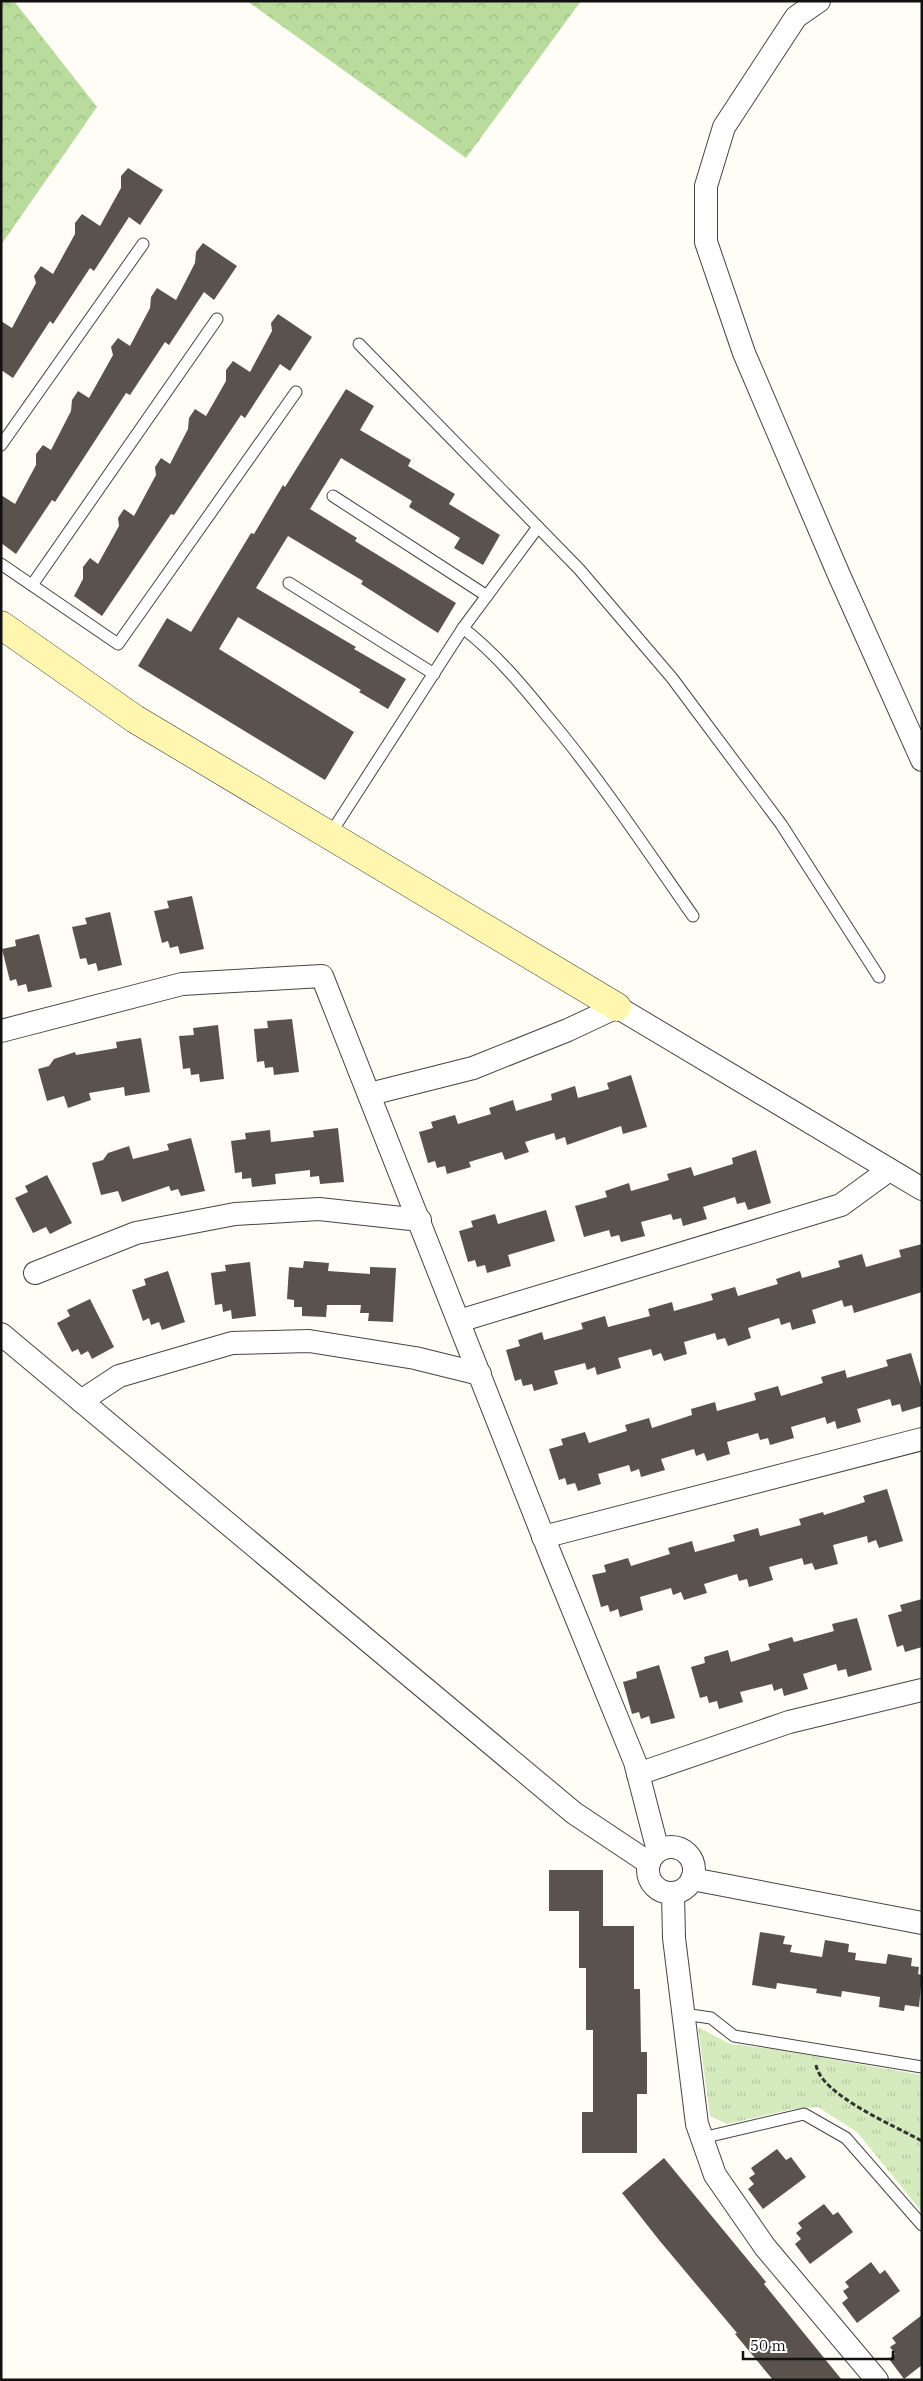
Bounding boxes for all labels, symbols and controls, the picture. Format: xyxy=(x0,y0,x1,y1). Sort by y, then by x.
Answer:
scale bar xyxy=(743,2328,893,2360)
text: 50 m xyxy=(750,2336,786,2355)

